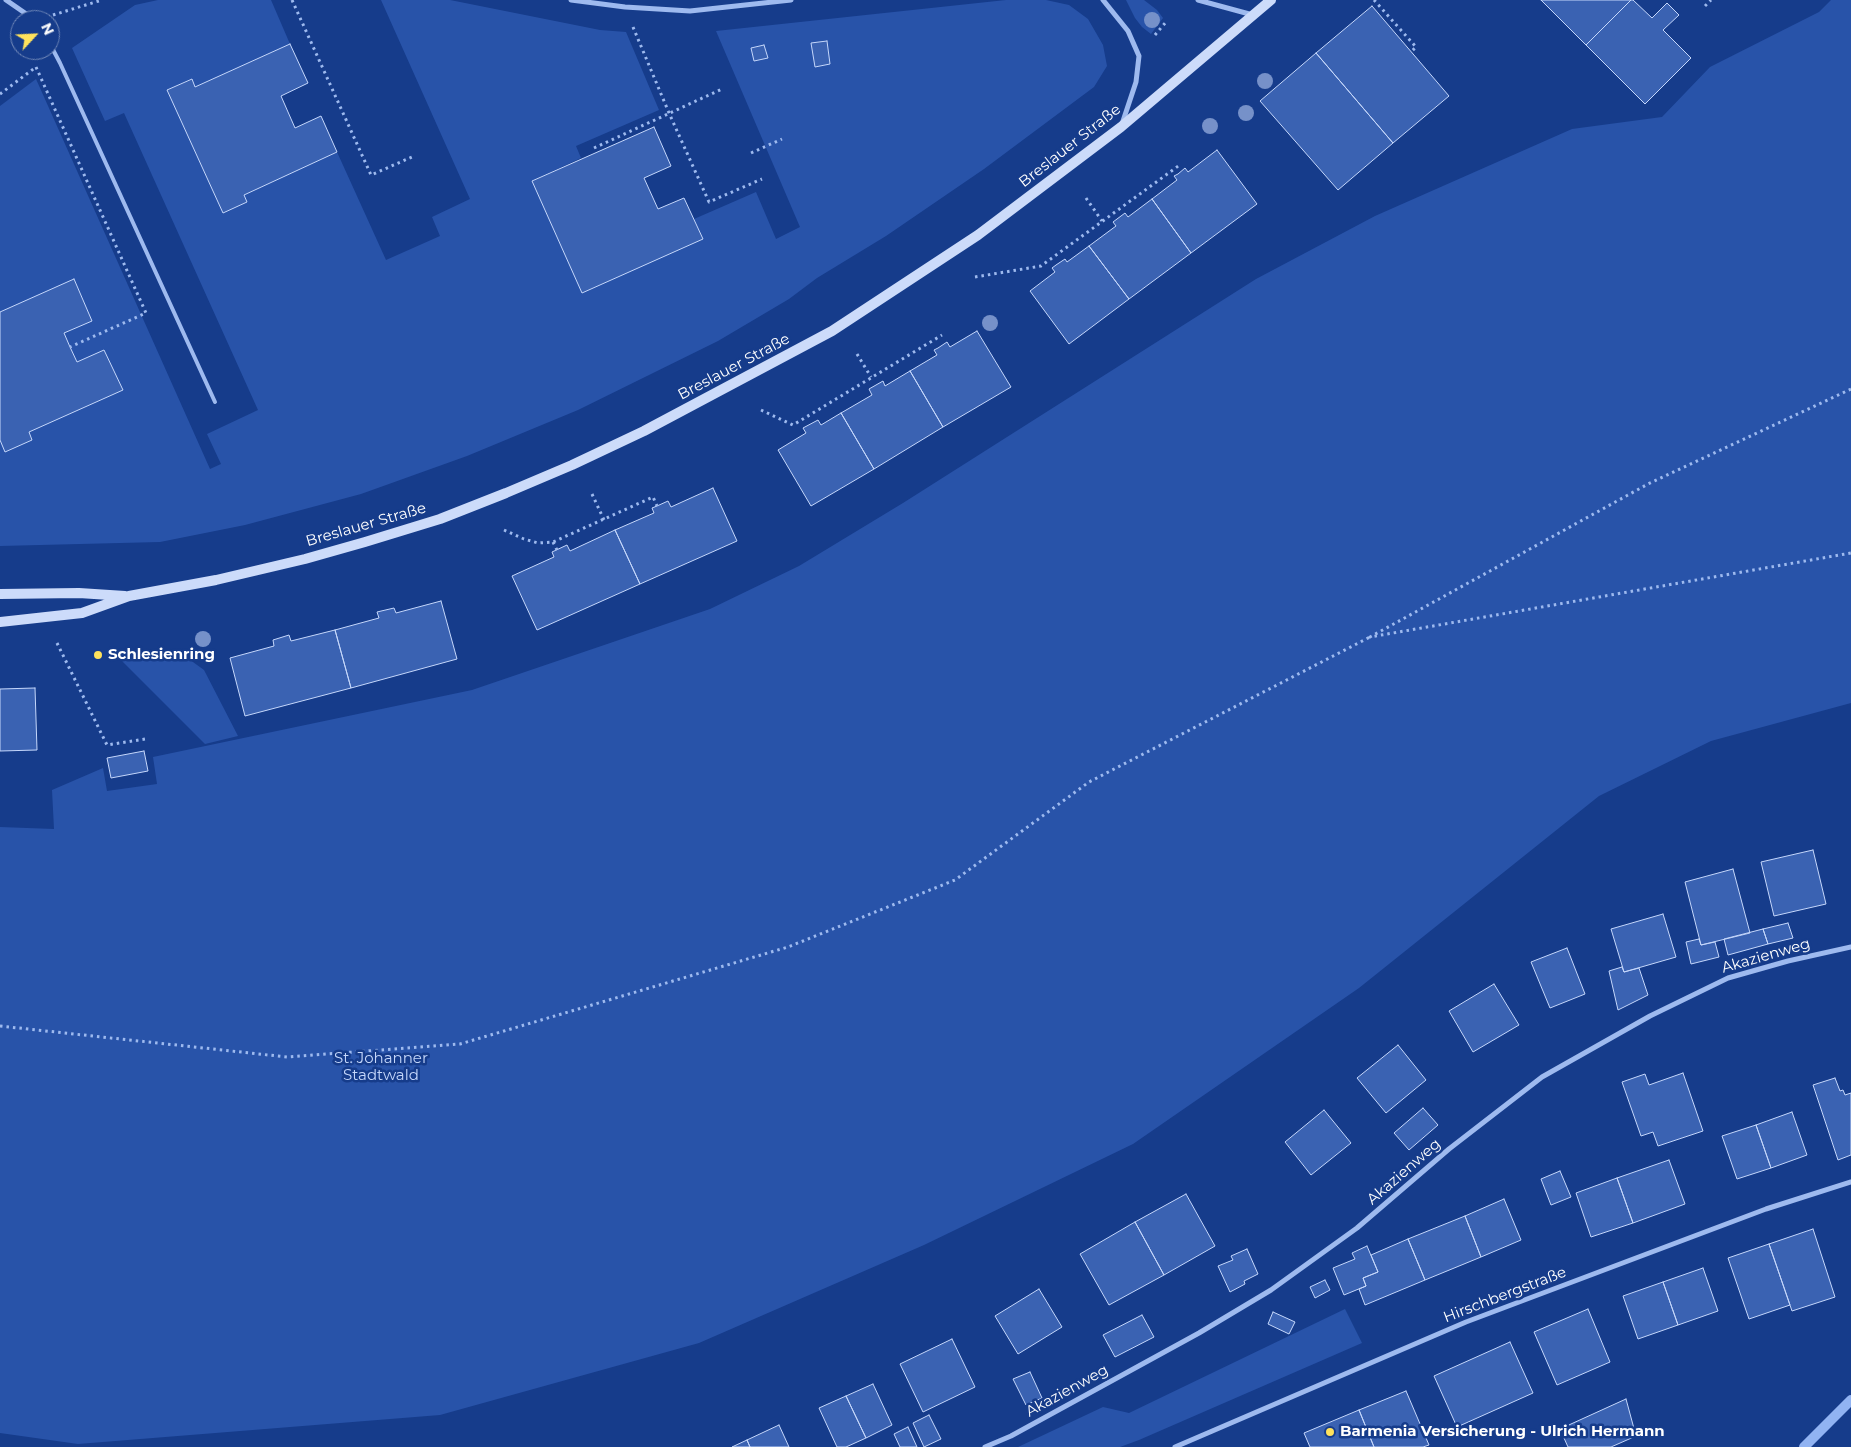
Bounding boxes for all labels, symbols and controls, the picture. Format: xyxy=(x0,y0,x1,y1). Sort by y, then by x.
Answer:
north arrow xyxy=(10,10,60,60)
text: N xyxy=(37,20,58,38)
street label: Breslauer Straße xyxy=(1016,101,1124,191)
street label: Breslauer Straße xyxy=(675,330,793,404)
street label: Breslauer Straße xyxy=(304,499,428,551)
place label: Schlesienring xyxy=(108,646,215,664)
marker: Schlesienring xyxy=(92,649,104,661)
street label: Akazienweg xyxy=(1720,935,1812,977)
park label: St. Johanner Stadtwald xyxy=(334,1050,428,1085)
street label: Akazienweg xyxy=(1364,1135,1444,1209)
street label: Hirschbergstraße xyxy=(1441,1263,1569,1327)
street label: Akazienweg xyxy=(1023,1361,1111,1421)
place label: Barmenia Versicherung - Ulrich Hermann xyxy=(1340,1423,1665,1441)
marker: Barmenia Versicherung - Ulrich Hermann xyxy=(1324,1426,1336,1438)

